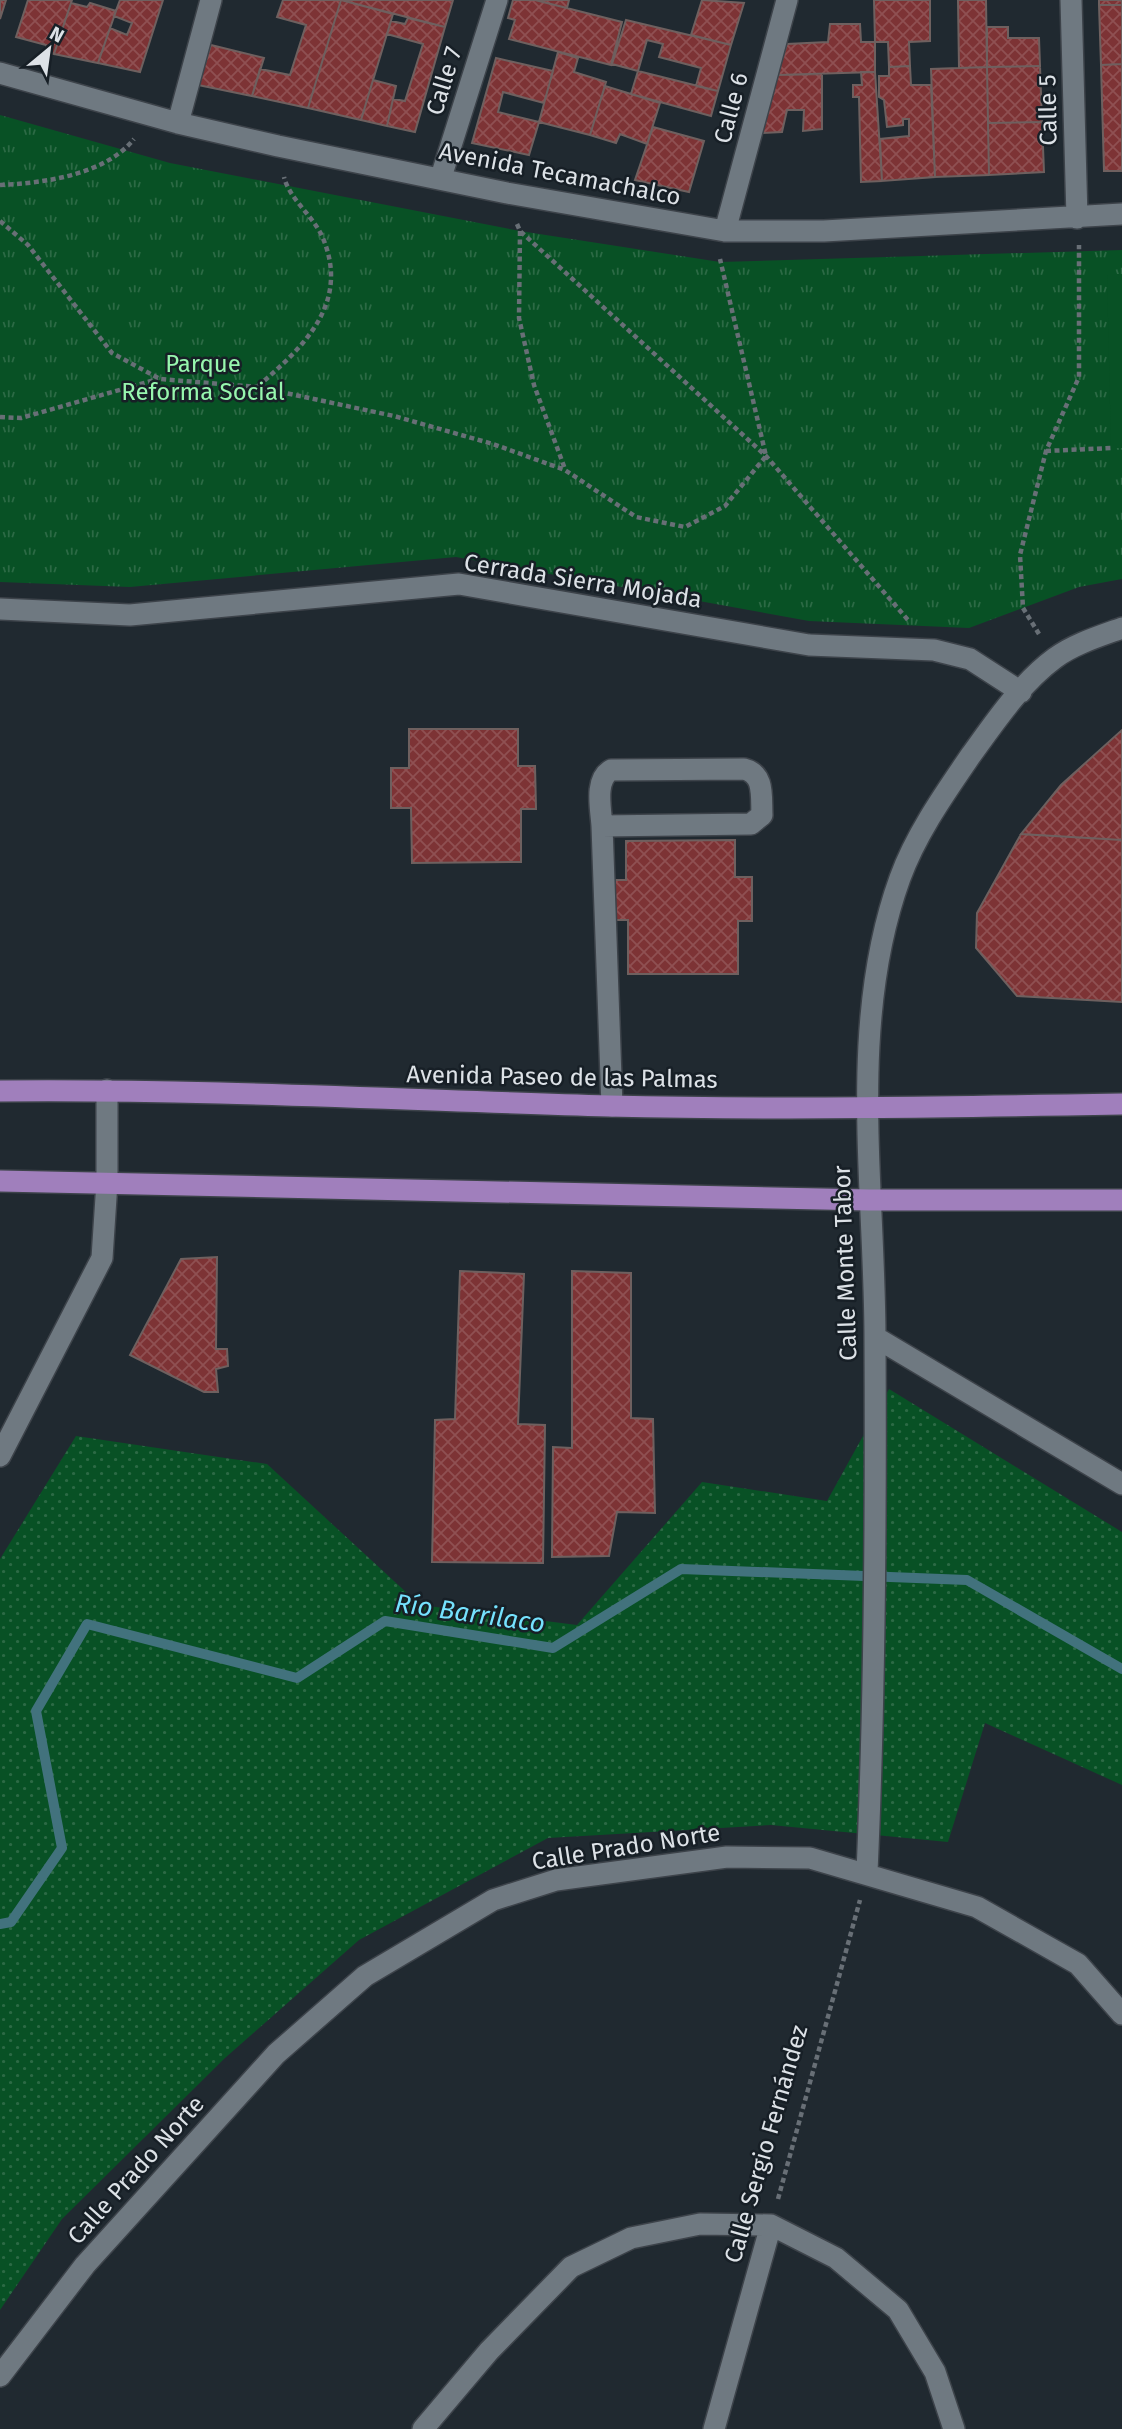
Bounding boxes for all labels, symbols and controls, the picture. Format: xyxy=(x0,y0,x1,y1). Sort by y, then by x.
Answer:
north arrow xyxy=(14,14,84,84)
text: N xyxy=(46,21,68,48)
street label: Calle 7 xyxy=(420,43,468,119)
street label: Calle 6 xyxy=(708,70,754,146)
street label: Calle 5 xyxy=(1033,74,1063,146)
street label: Avenida Tecamachalco xyxy=(437,137,683,211)
park label: Parque Reforma Social xyxy=(121,350,285,406)
street label: Cerrada Sierra Mojada xyxy=(462,548,704,614)
street label: Avenida Paseo de las Palmas xyxy=(406,1060,718,1094)
street label: Calle Monte Tabor xyxy=(828,1164,862,1361)
water label: Río Barrilaco xyxy=(393,1588,547,1639)
street label: Calle Prado Norte xyxy=(530,1818,722,1876)
street label: Calle Sergio Fernández xyxy=(719,2022,813,2266)
street label: Calle Prado Norte xyxy=(62,2090,210,2250)

